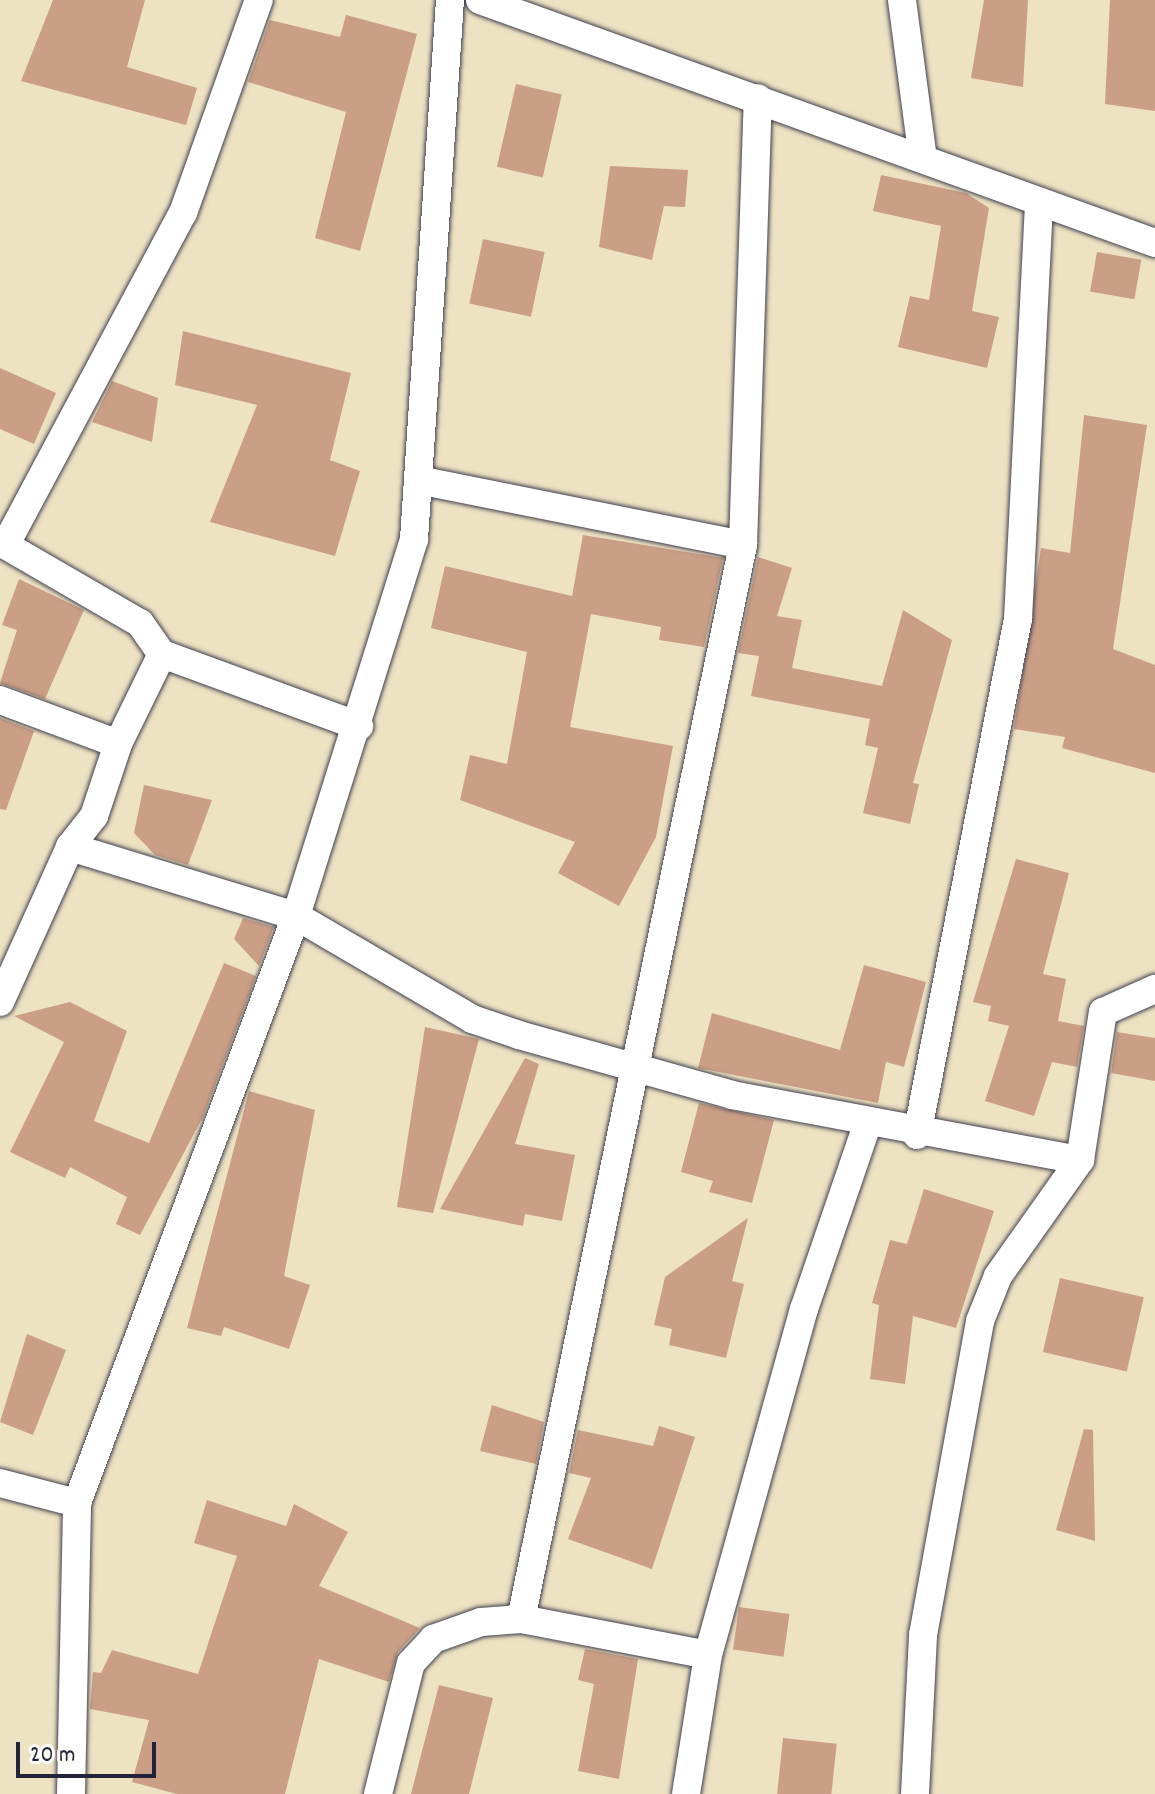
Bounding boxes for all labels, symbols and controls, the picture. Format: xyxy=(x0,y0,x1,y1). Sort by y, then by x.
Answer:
scale bar xyxy=(20,1726,160,1776)
text: 20 m xyxy=(30,1739,76,1773)

